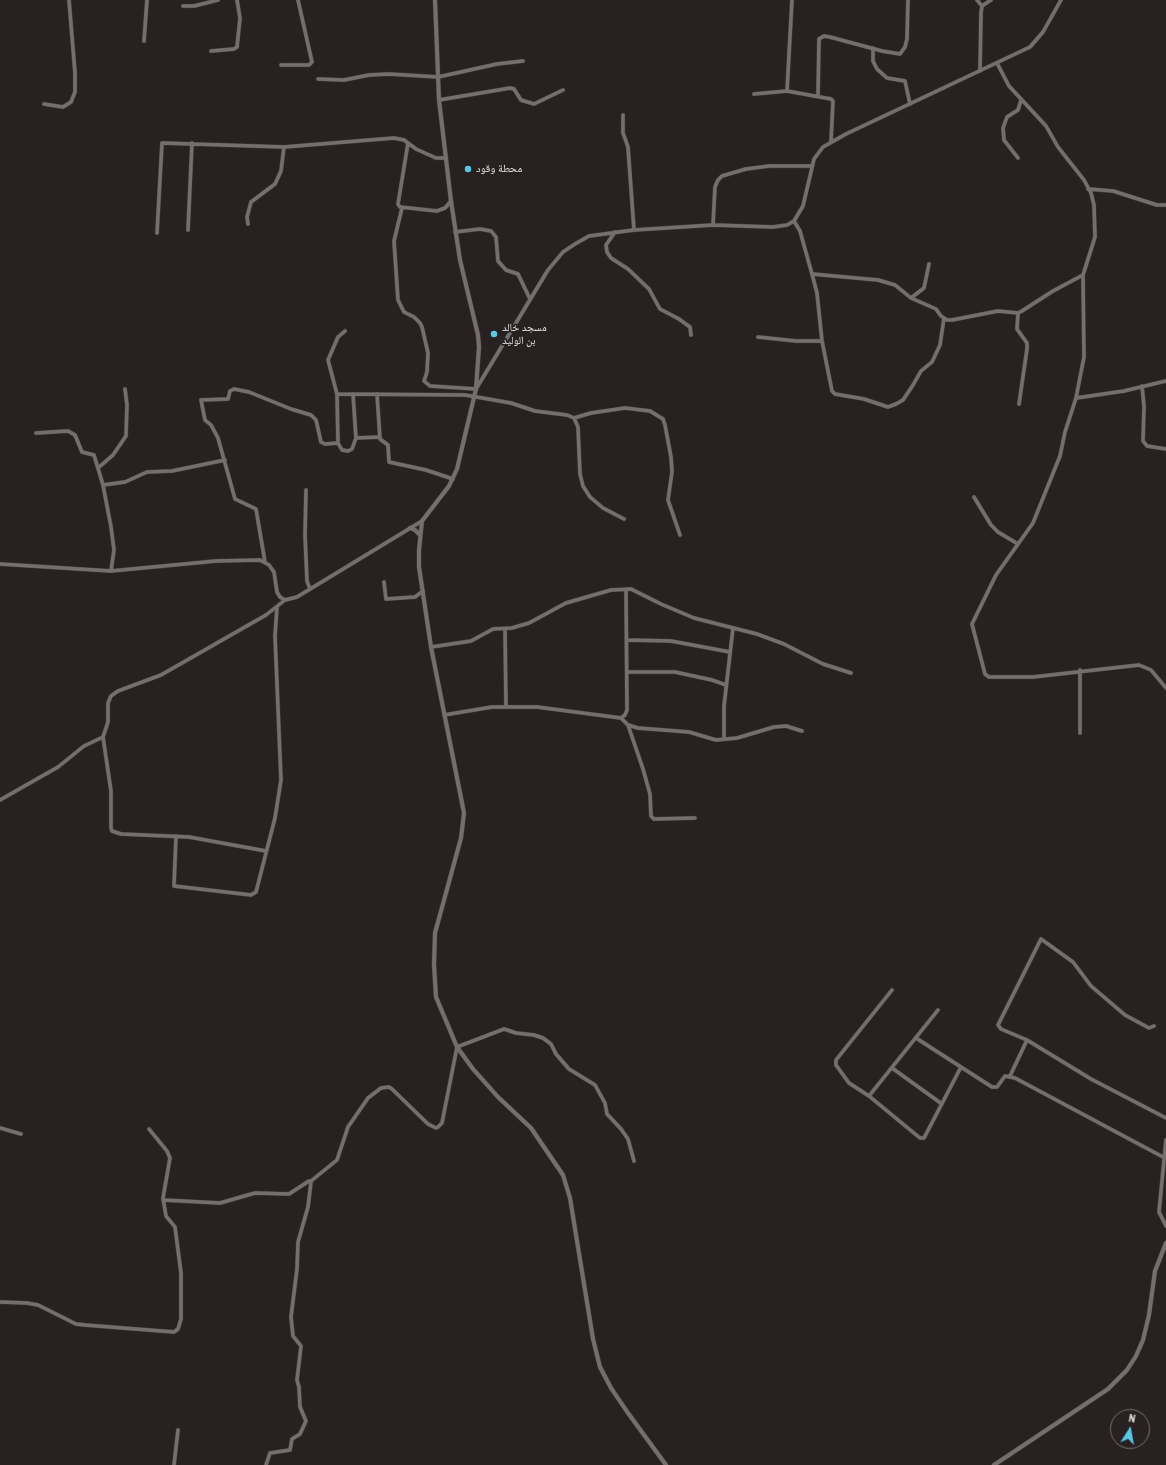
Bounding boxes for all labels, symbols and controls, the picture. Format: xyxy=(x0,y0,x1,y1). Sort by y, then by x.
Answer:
place label: محطة وقود xyxy=(476,162,522,176)
marker: محطة وقود xyxy=(463,164,473,174)
place label: مسجد خالد بن الوليد xyxy=(502,321,547,347)
marker: مسجد خالد بن الوليد xyxy=(489,329,499,339)
north arrow xyxy=(1110,1409,1150,1449)
text: N xyxy=(1128,1411,1137,1426)

